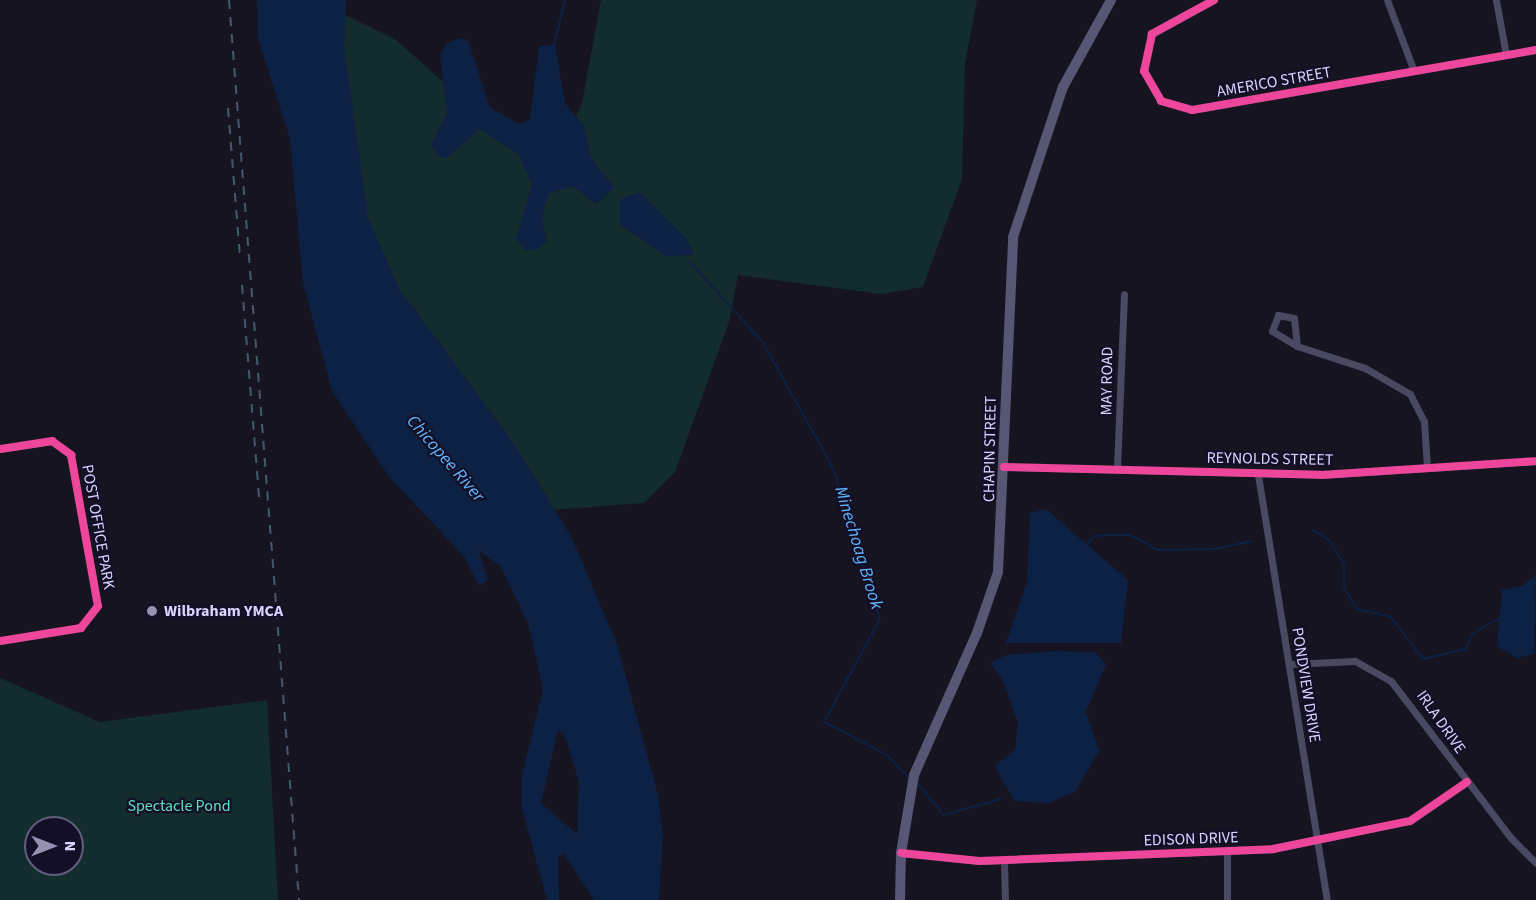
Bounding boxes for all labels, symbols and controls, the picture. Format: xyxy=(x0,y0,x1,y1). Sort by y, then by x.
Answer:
street label: AMERICO STREET xyxy=(1215,62,1333,102)
street label: MAY ROAD xyxy=(1097,346,1117,416)
street label: CHAPIN STREET xyxy=(979,396,1001,502)
water label: Chicopee River xyxy=(401,411,489,507)
street label: REYNOLDS STREET xyxy=(1206,448,1334,470)
street label: POST OFFICE PARK xyxy=(78,463,118,591)
water label: Minechoag Brook xyxy=(829,484,887,612)
place label: Wilbraham YMCA xyxy=(164,601,283,621)
marker: Wilbraham YMCA xyxy=(145,604,159,618)
street label: PONDVIEW DRIVE xyxy=(1287,626,1325,744)
street label: IRLA DRIVE xyxy=(1412,687,1470,757)
park label: Spectacle Pond xyxy=(127,796,231,816)
north arrow xyxy=(24,816,84,876)
street label: EDISON DRIVE xyxy=(1143,828,1239,850)
text: N xyxy=(59,841,81,851)

